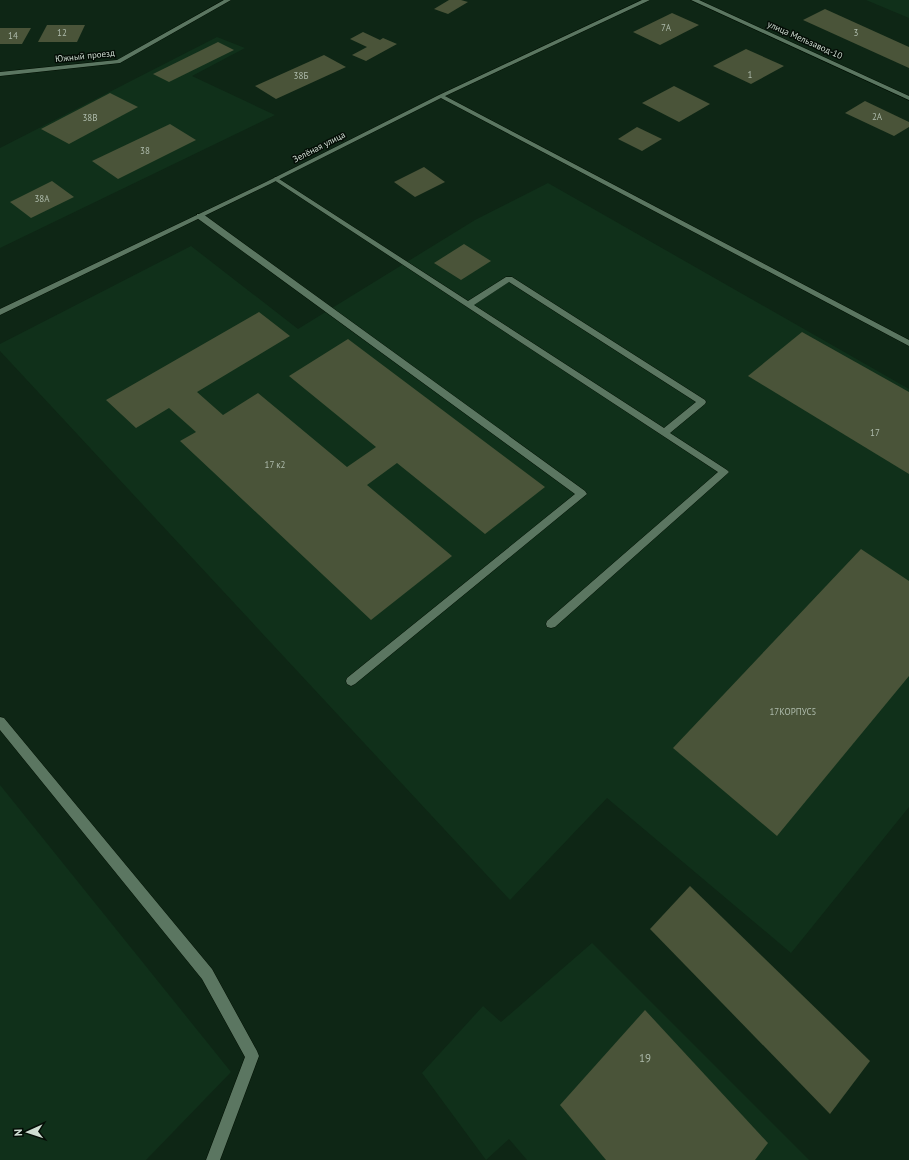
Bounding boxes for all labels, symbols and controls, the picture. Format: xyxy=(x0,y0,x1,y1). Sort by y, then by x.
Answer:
street label: улица Мельзавод-10 xyxy=(766,18,845,61)
house number: 7А xyxy=(661,22,672,33)
house number: 12 xyxy=(57,27,67,38)
house number: 3 xyxy=(854,27,859,38)
house number: 14 xyxy=(8,30,18,41)
street label: Южный проезд xyxy=(55,47,115,64)
house number: 1 xyxy=(748,69,753,80)
house number: 38Б xyxy=(294,70,308,81)
house number: 2А xyxy=(872,111,883,122)
house number: 38В xyxy=(82,112,98,123)
street label: Зелёная улица xyxy=(291,129,347,164)
house number: 38 xyxy=(140,145,150,156)
house number: 38А xyxy=(34,193,50,204)
house number: 17 xyxy=(870,427,880,438)
house number: 17 к2 xyxy=(265,459,286,470)
house number: 17КОРПУС5 xyxy=(769,706,817,717)
house number: 19 xyxy=(639,1051,651,1065)
north arrow xyxy=(8,1112,48,1152)
text: N xyxy=(11,1129,25,1137)

